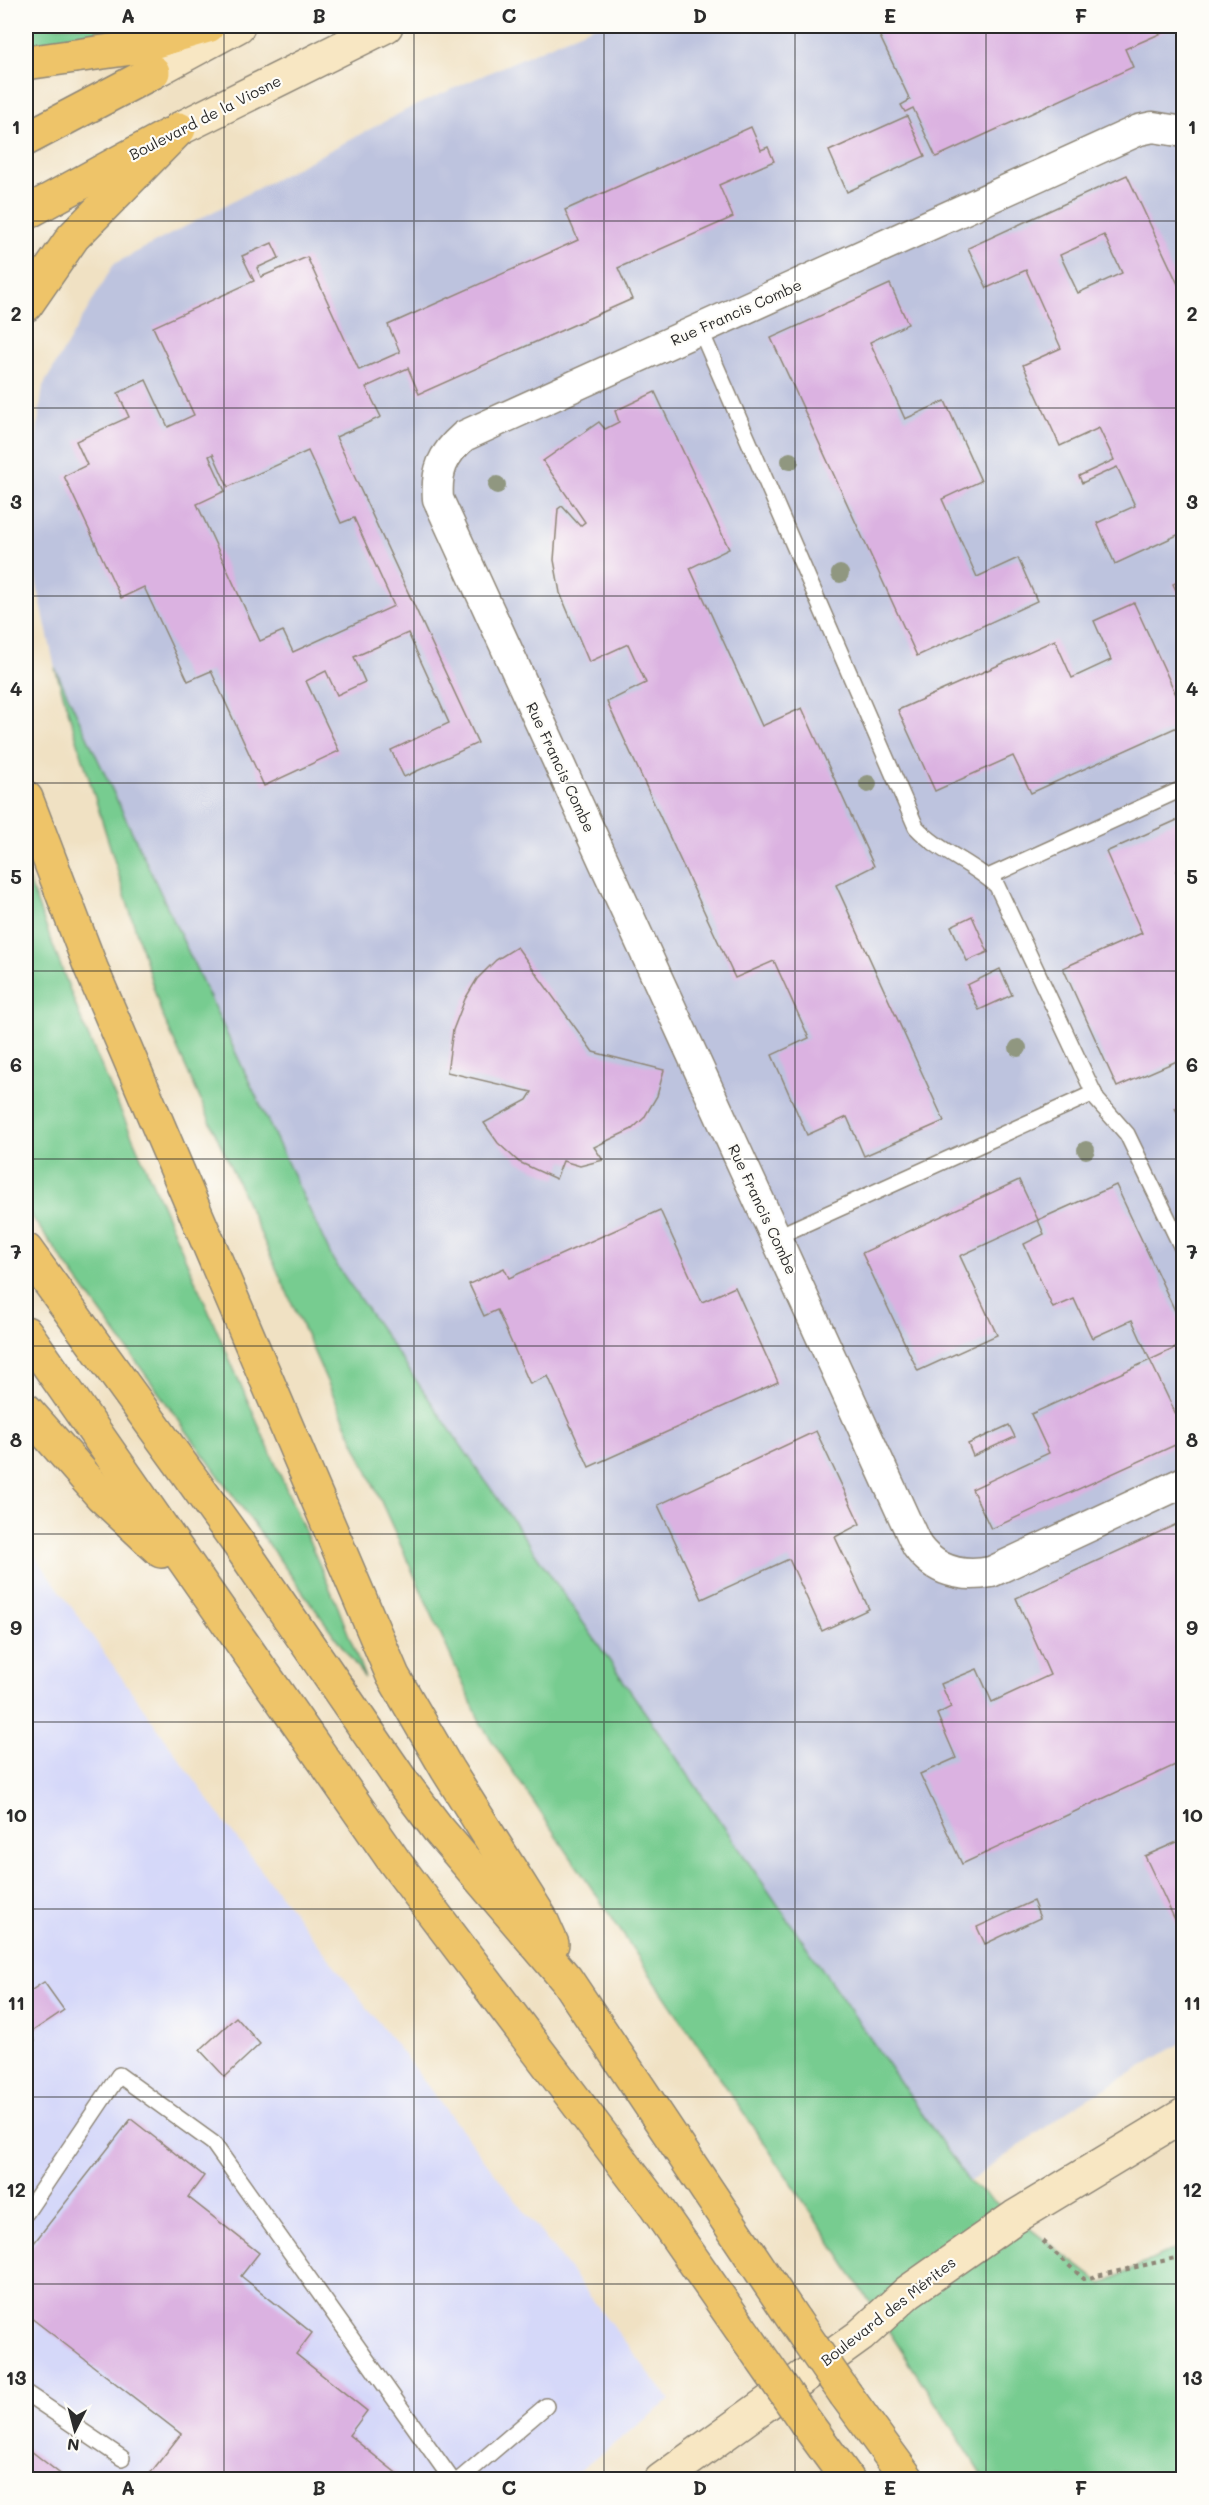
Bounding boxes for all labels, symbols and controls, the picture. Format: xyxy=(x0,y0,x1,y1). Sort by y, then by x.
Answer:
text: A xyxy=(121,2,135,28)
text: B xyxy=(312,2,326,28)
text: C xyxy=(502,2,517,28)
text: D xyxy=(693,2,707,28)
text: E xyxy=(884,2,896,28)
text: F xyxy=(1075,2,1088,28)
street label: Boulevard de la Viosne xyxy=(126,70,284,164)
text: 1 xyxy=(12,113,20,139)
text: 1 xyxy=(1188,113,1196,139)
street label: Rue Francis Combe xyxy=(667,274,805,350)
text: 2 xyxy=(10,300,22,326)
text: 2 xyxy=(1186,300,1198,326)
text: 3 xyxy=(10,488,22,514)
text: 3 xyxy=(1186,488,1198,514)
text: 4 xyxy=(10,675,23,701)
text: 4 xyxy=(1186,675,1199,701)
street label: Rue Francis Combe xyxy=(522,699,600,835)
text: 5 xyxy=(10,863,22,889)
text: 5 xyxy=(1186,863,1198,889)
text: 6 xyxy=(10,1051,22,1077)
text: 6 xyxy=(1186,1051,1198,1077)
street label: Rue Francis Combe xyxy=(724,1141,802,1277)
text: 7 xyxy=(10,1238,22,1264)
text: 7 xyxy=(1186,1238,1198,1264)
text: 8 xyxy=(10,1426,22,1452)
text: 8 xyxy=(1186,1426,1198,1452)
text: 9 xyxy=(10,1614,22,1640)
text: 9 xyxy=(1186,1614,1198,1640)
text: 10 xyxy=(5,1801,27,1827)
text: 10 xyxy=(1181,1801,1203,1827)
text: 11 xyxy=(7,1989,25,2015)
text: 11 xyxy=(1183,1989,1201,2015)
text: 12 xyxy=(6,2176,26,2202)
text: 12 xyxy=(1182,2176,1202,2202)
street label: Boulevard des Mérites xyxy=(816,2252,960,2370)
text: 13 xyxy=(6,2364,26,2390)
text: 13 xyxy=(1182,2364,1202,2390)
north arrow xyxy=(45,2400,105,2460)
text: N xyxy=(66,2434,81,2456)
text: A xyxy=(121,2474,135,2500)
text: B xyxy=(312,2474,326,2500)
text: C xyxy=(502,2474,517,2500)
text: D xyxy=(693,2474,707,2500)
text: E xyxy=(884,2474,896,2500)
text: F xyxy=(1075,2474,1088,2500)

